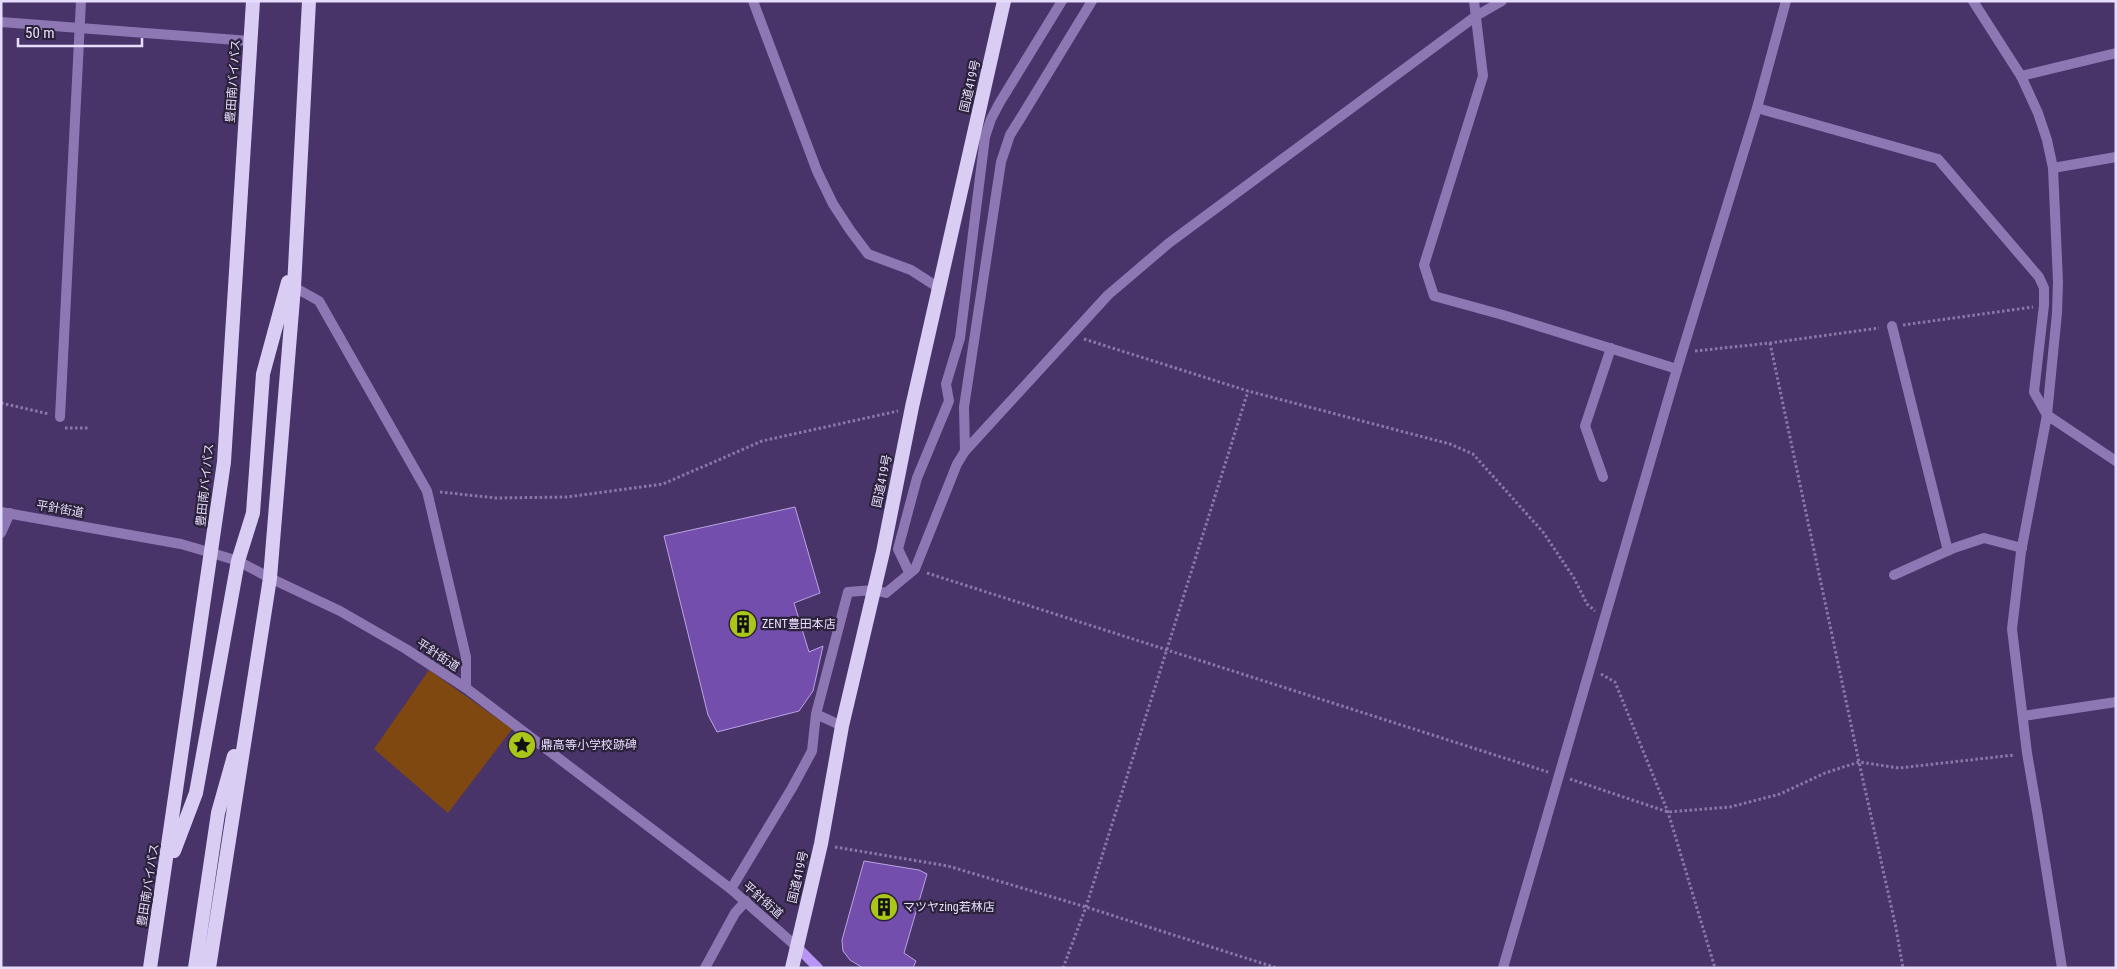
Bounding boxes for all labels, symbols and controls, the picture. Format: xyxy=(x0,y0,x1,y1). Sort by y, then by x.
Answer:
scale bar xyxy=(18,15,141,47)
text: 50 m xyxy=(25,24,55,42)
street label: 豊田南バイパス xyxy=(223,39,243,123)
street label: 国道419号 xyxy=(957,58,983,114)
street label: 豊田南バイパス xyxy=(194,443,216,527)
street label: 国道419号 xyxy=(870,453,894,509)
street label: 平針街道 xyxy=(35,498,85,520)
building icon: ZENT豊田本店 xyxy=(728,609,758,639)
place label: ZENT豊田本店 xyxy=(762,617,836,631)
street label: 平針街道 xyxy=(414,636,462,674)
place icon: 鼎高等小学校跡碑 xyxy=(507,730,537,760)
place label: 鼎高等小学校跡碑 xyxy=(541,738,637,752)
street label: 豊田南バイパス xyxy=(135,843,161,927)
street label: 国道419号 xyxy=(785,849,811,905)
street label: 平針街道 xyxy=(740,879,786,921)
building icon: マツヤzing若林店 xyxy=(869,892,899,922)
place label: マツヤzing若林店 xyxy=(903,900,995,914)

